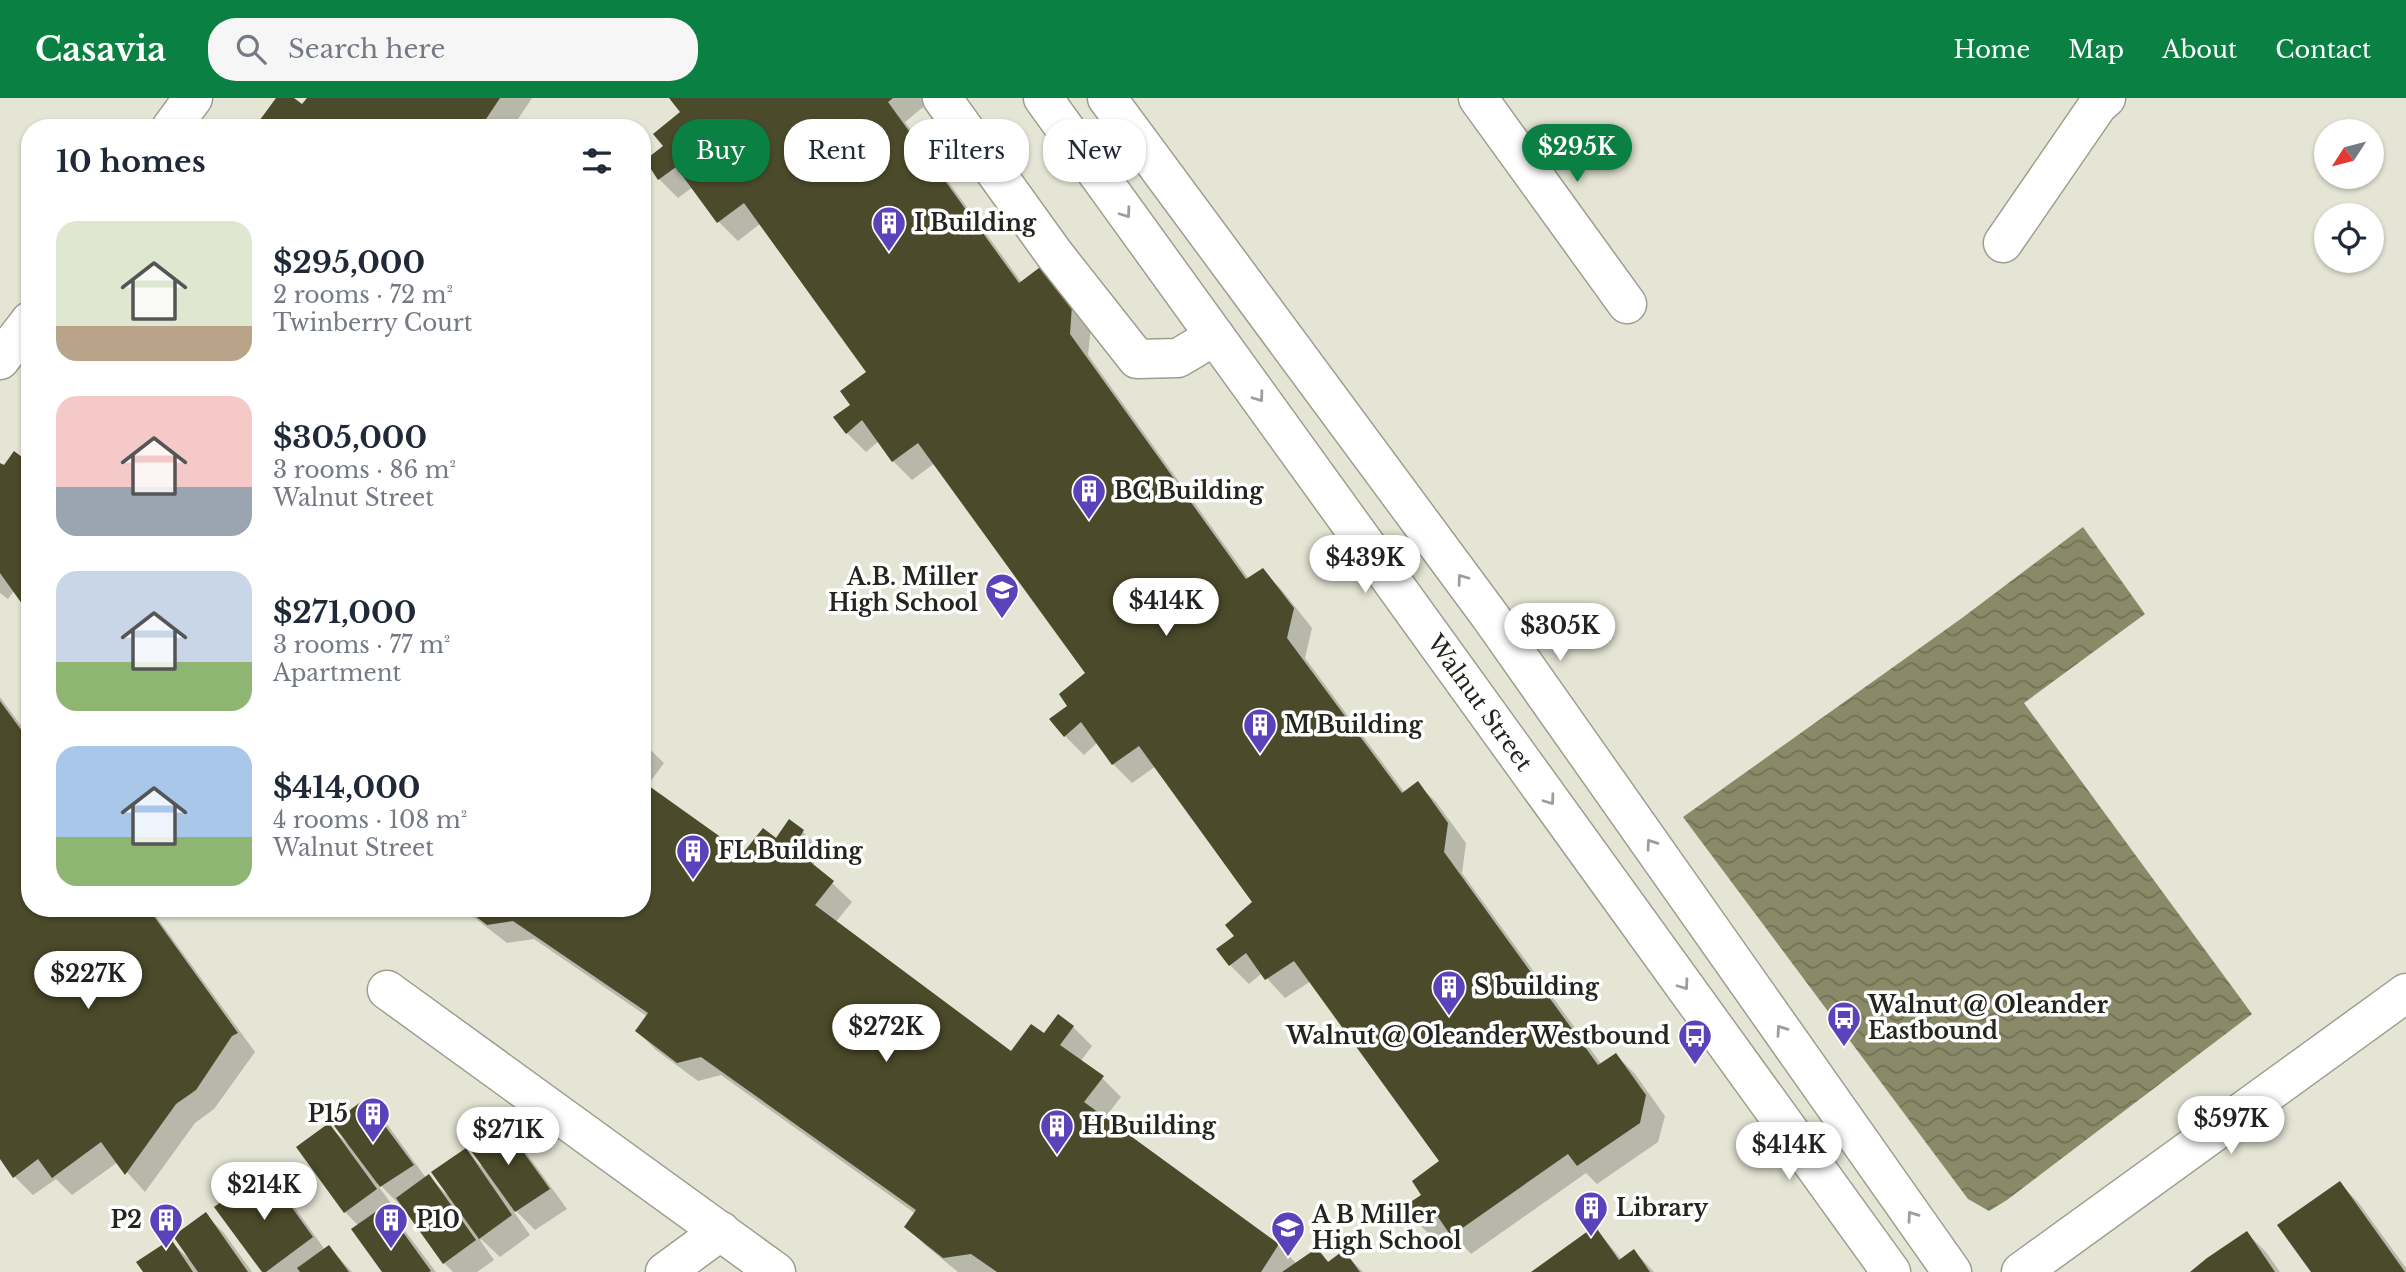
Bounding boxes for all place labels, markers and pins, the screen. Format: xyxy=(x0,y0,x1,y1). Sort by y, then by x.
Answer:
pin: $295K xyxy=(1528,125,1626,184)
building icon: I Building xyxy=(870,204,908,253)
place label: I Building xyxy=(914,209,1037,237)
building icon: BC Building xyxy=(1070,472,1108,521)
place label: BC Building xyxy=(1114,477,1264,505)
pin: $439K xyxy=(1316,536,1414,595)
place label: A.B. Miller High School xyxy=(828,563,979,617)
school or university icon: A.B. Miller High School xyxy=(983,571,1021,620)
pin: $414K xyxy=(1117,578,1215,638)
pin: $305K xyxy=(1511,603,1609,663)
building icon: M Building xyxy=(1241,706,1279,755)
place label: M Building xyxy=(1284,711,1423,739)
building icon: FL Building xyxy=(674,832,712,881)
place label: FL Building xyxy=(718,837,864,865)
pin: $227K xyxy=(39,951,137,1011)
building icon: S building xyxy=(1430,968,1468,1017)
place label: S building xyxy=(1474,973,1600,1001)
place label: Walnut @ Oleander Eastbound xyxy=(1867,991,2108,1045)
bus stop icon: Walnut @ Oleander Eastbound xyxy=(1825,999,1863,1048)
pin: $272K xyxy=(837,1004,935,1064)
bus stop icon: Walnut @ Oleander Westbound xyxy=(1676,1017,1714,1066)
place label: Walnut @ Oleander Westbound xyxy=(1285,1022,1670,1050)
building icon: P15 xyxy=(354,1095,392,1144)
pin: $597K xyxy=(2182,1096,2280,1156)
place label: P15 xyxy=(308,1100,348,1128)
building icon: H Building xyxy=(1038,1107,1076,1156)
pin: $271K xyxy=(459,1108,557,1167)
place label: H Building xyxy=(1082,1112,1217,1140)
pin: $414K xyxy=(1740,1122,1838,1182)
pin: $214K xyxy=(215,1162,313,1222)
building icon: Library xyxy=(1572,1189,1610,1238)
place label: Library xyxy=(1616,1194,1709,1222)
building icon: P2 xyxy=(147,1201,185,1250)
building icon: P10 xyxy=(372,1201,410,1250)
place label: A B Miller High School xyxy=(1311,1201,1462,1255)
place label: P2 xyxy=(111,1206,142,1234)
place label: P10 xyxy=(416,1206,460,1234)
school or university icon: A B Miller High School xyxy=(1269,1209,1307,1258)

